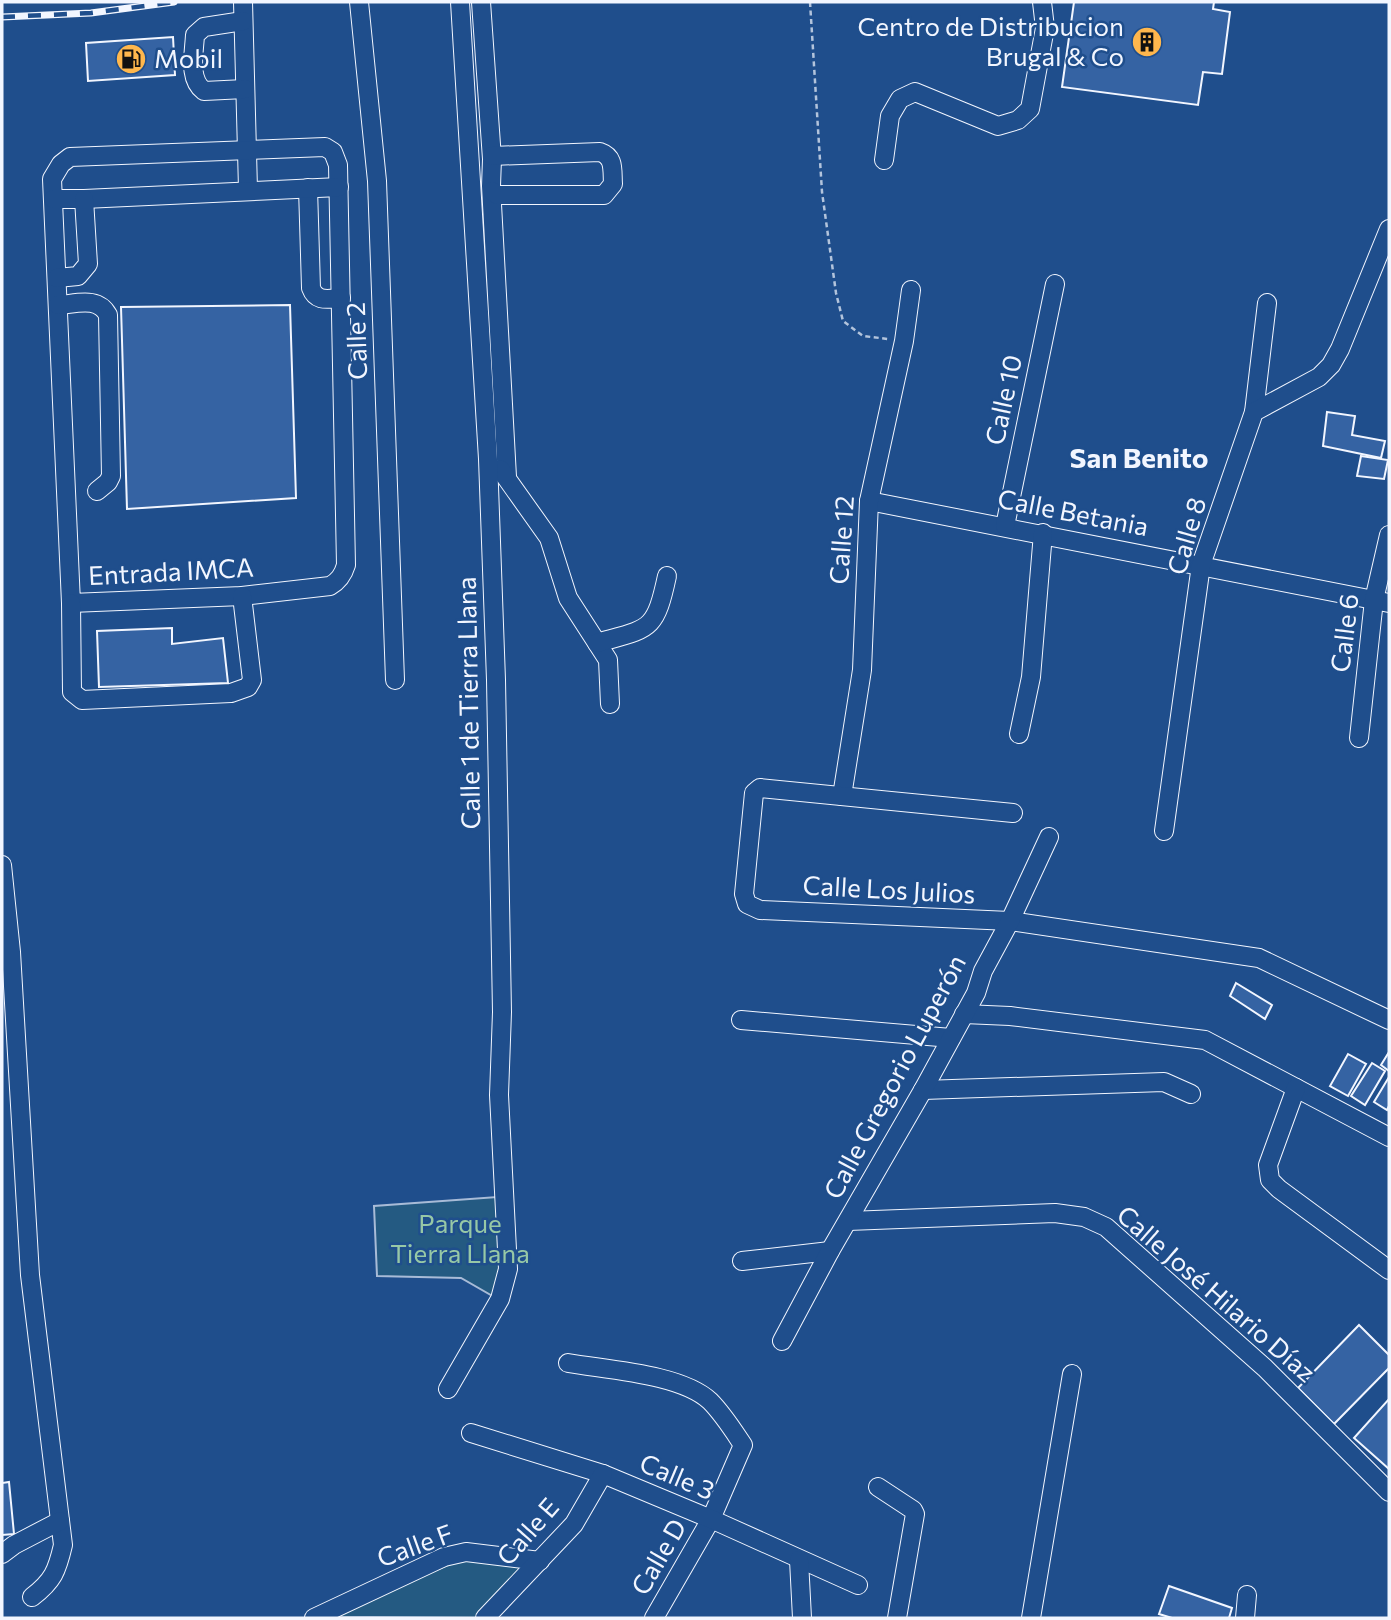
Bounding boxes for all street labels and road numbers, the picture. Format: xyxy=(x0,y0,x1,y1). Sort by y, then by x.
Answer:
street label: Calle 2 xyxy=(339,302,372,380)
street label: Calle 10 xyxy=(978,352,1027,448)
street label: Calle Betania xyxy=(995,482,1151,541)
street label: Calle 8 xyxy=(1160,493,1211,578)
street label: Calle 12 xyxy=(822,495,859,585)
street label: Entrada IMCA xyxy=(87,551,255,590)
street label: Calle 1 de Tierra Llana xyxy=(450,576,485,830)
street label: Calle 6 xyxy=(1323,592,1364,674)
street label: Calle Los Julios xyxy=(802,869,976,909)
street label: Calle Gregorio Luperón xyxy=(816,949,971,1204)
street label: Calle José Hilario Díaz xyxy=(1111,1198,1323,1388)
street label: Calle 3 xyxy=(636,1446,720,1505)
street label: Calle E xyxy=(489,1491,564,1571)
street label: Calle D xyxy=(624,1513,692,1600)
street label: Calle F xyxy=(372,1517,457,1573)

